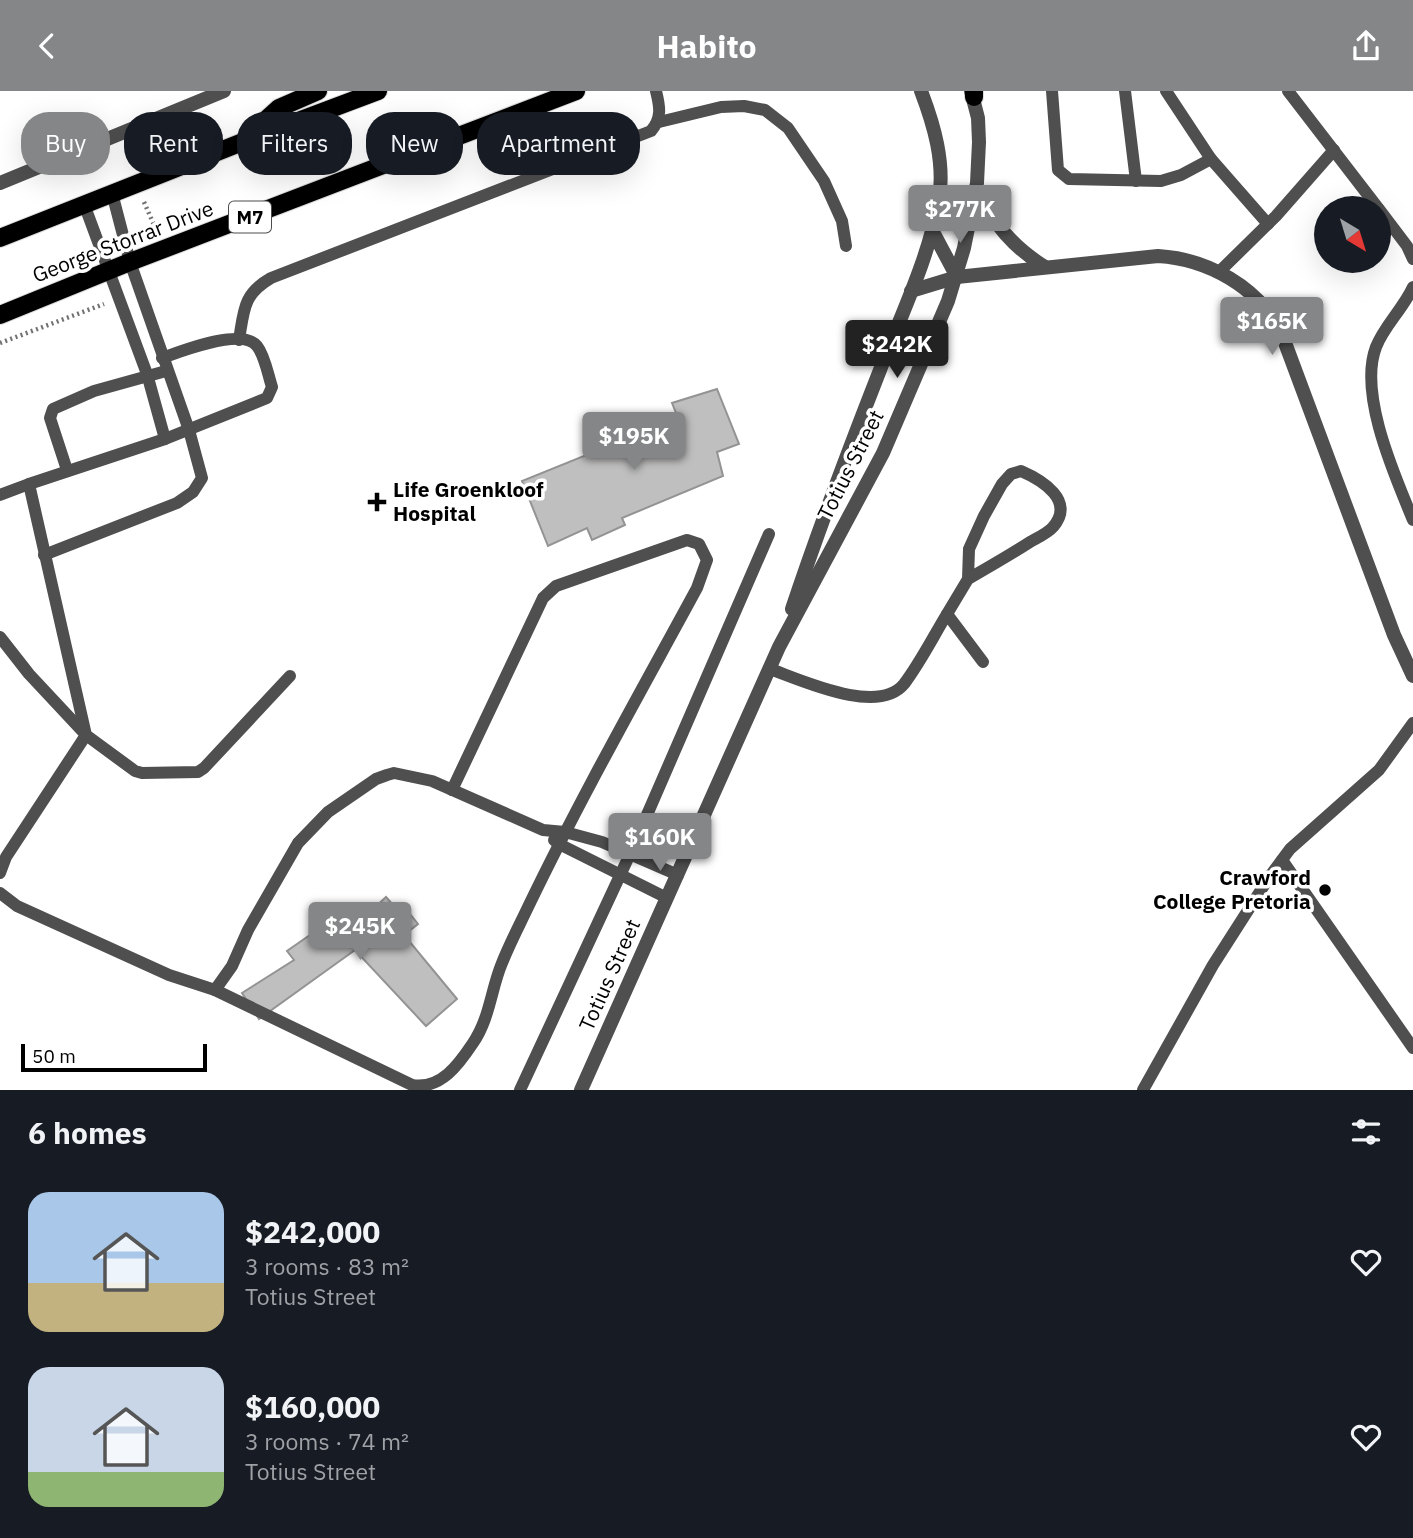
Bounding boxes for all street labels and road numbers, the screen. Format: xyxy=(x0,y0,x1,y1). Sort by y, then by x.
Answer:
street label: George Storrar Drive xyxy=(28,194,217,288)
road number: M7 xyxy=(229,201,271,233)
street label: Totius Street xyxy=(810,405,890,524)
street label: Totius Street xyxy=(572,914,646,1035)

